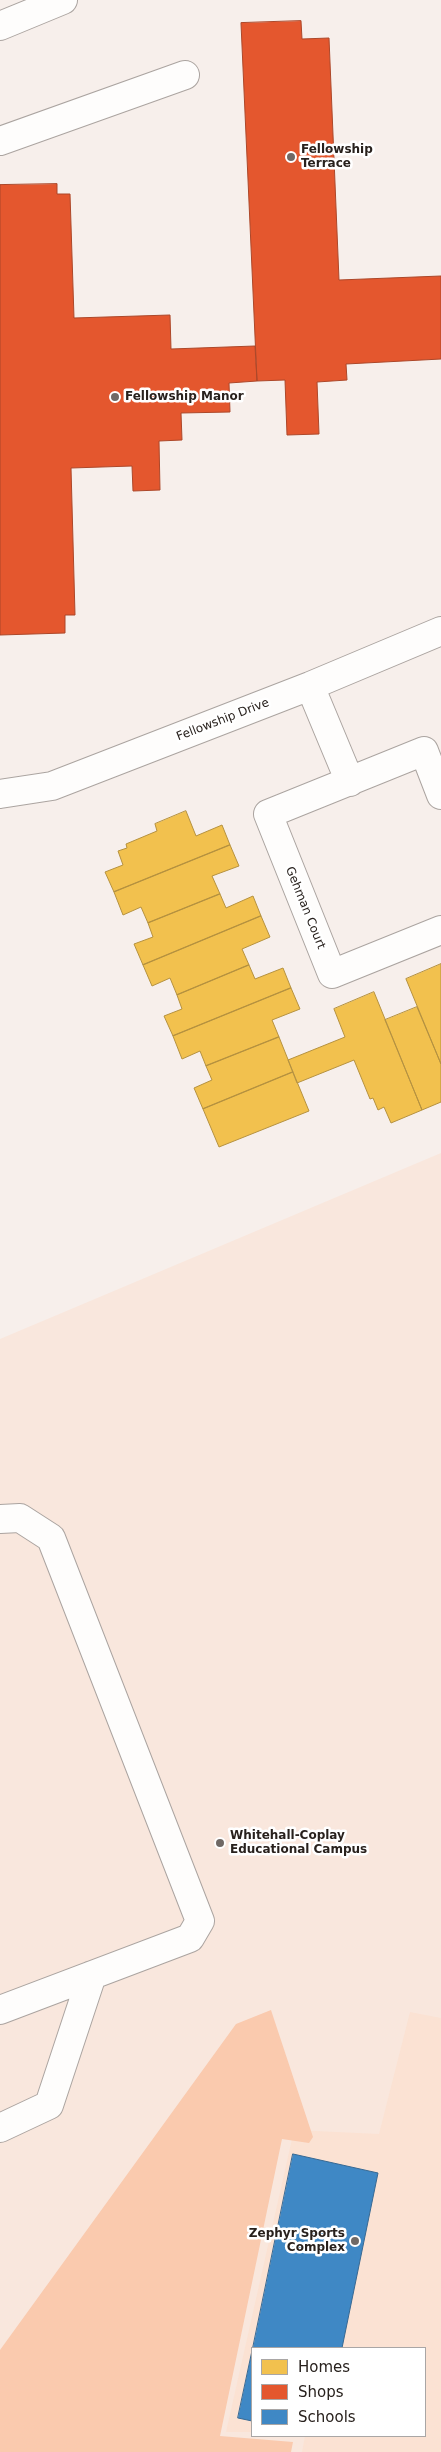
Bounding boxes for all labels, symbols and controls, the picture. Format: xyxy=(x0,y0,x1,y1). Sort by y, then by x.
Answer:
place label: Fellowship Terrace xyxy=(301,143,373,171)
marker: Fellowship Terrace xyxy=(285,151,297,163)
place label: Fellowship Manor xyxy=(125,390,244,404)
marker: Fellowship Manor xyxy=(109,391,121,403)
street label: Fellowship Drive xyxy=(175,696,271,744)
street label: Gehman Court xyxy=(282,865,328,951)
place label: Whitehall-Coplay Educational Campus xyxy=(230,1829,367,1857)
marker: Whitehall-Coplay Educational Campus xyxy=(214,1837,226,1849)
place label: Zephyr Sports Complex xyxy=(249,2227,345,2255)
marker: Zephyr Sports Complex xyxy=(349,2235,361,2247)
legend xyxy=(251,2347,426,2437)
text: Homes xyxy=(298,2358,350,2376)
text: Shops xyxy=(298,2383,344,2401)
text: Schools xyxy=(298,2408,356,2426)

